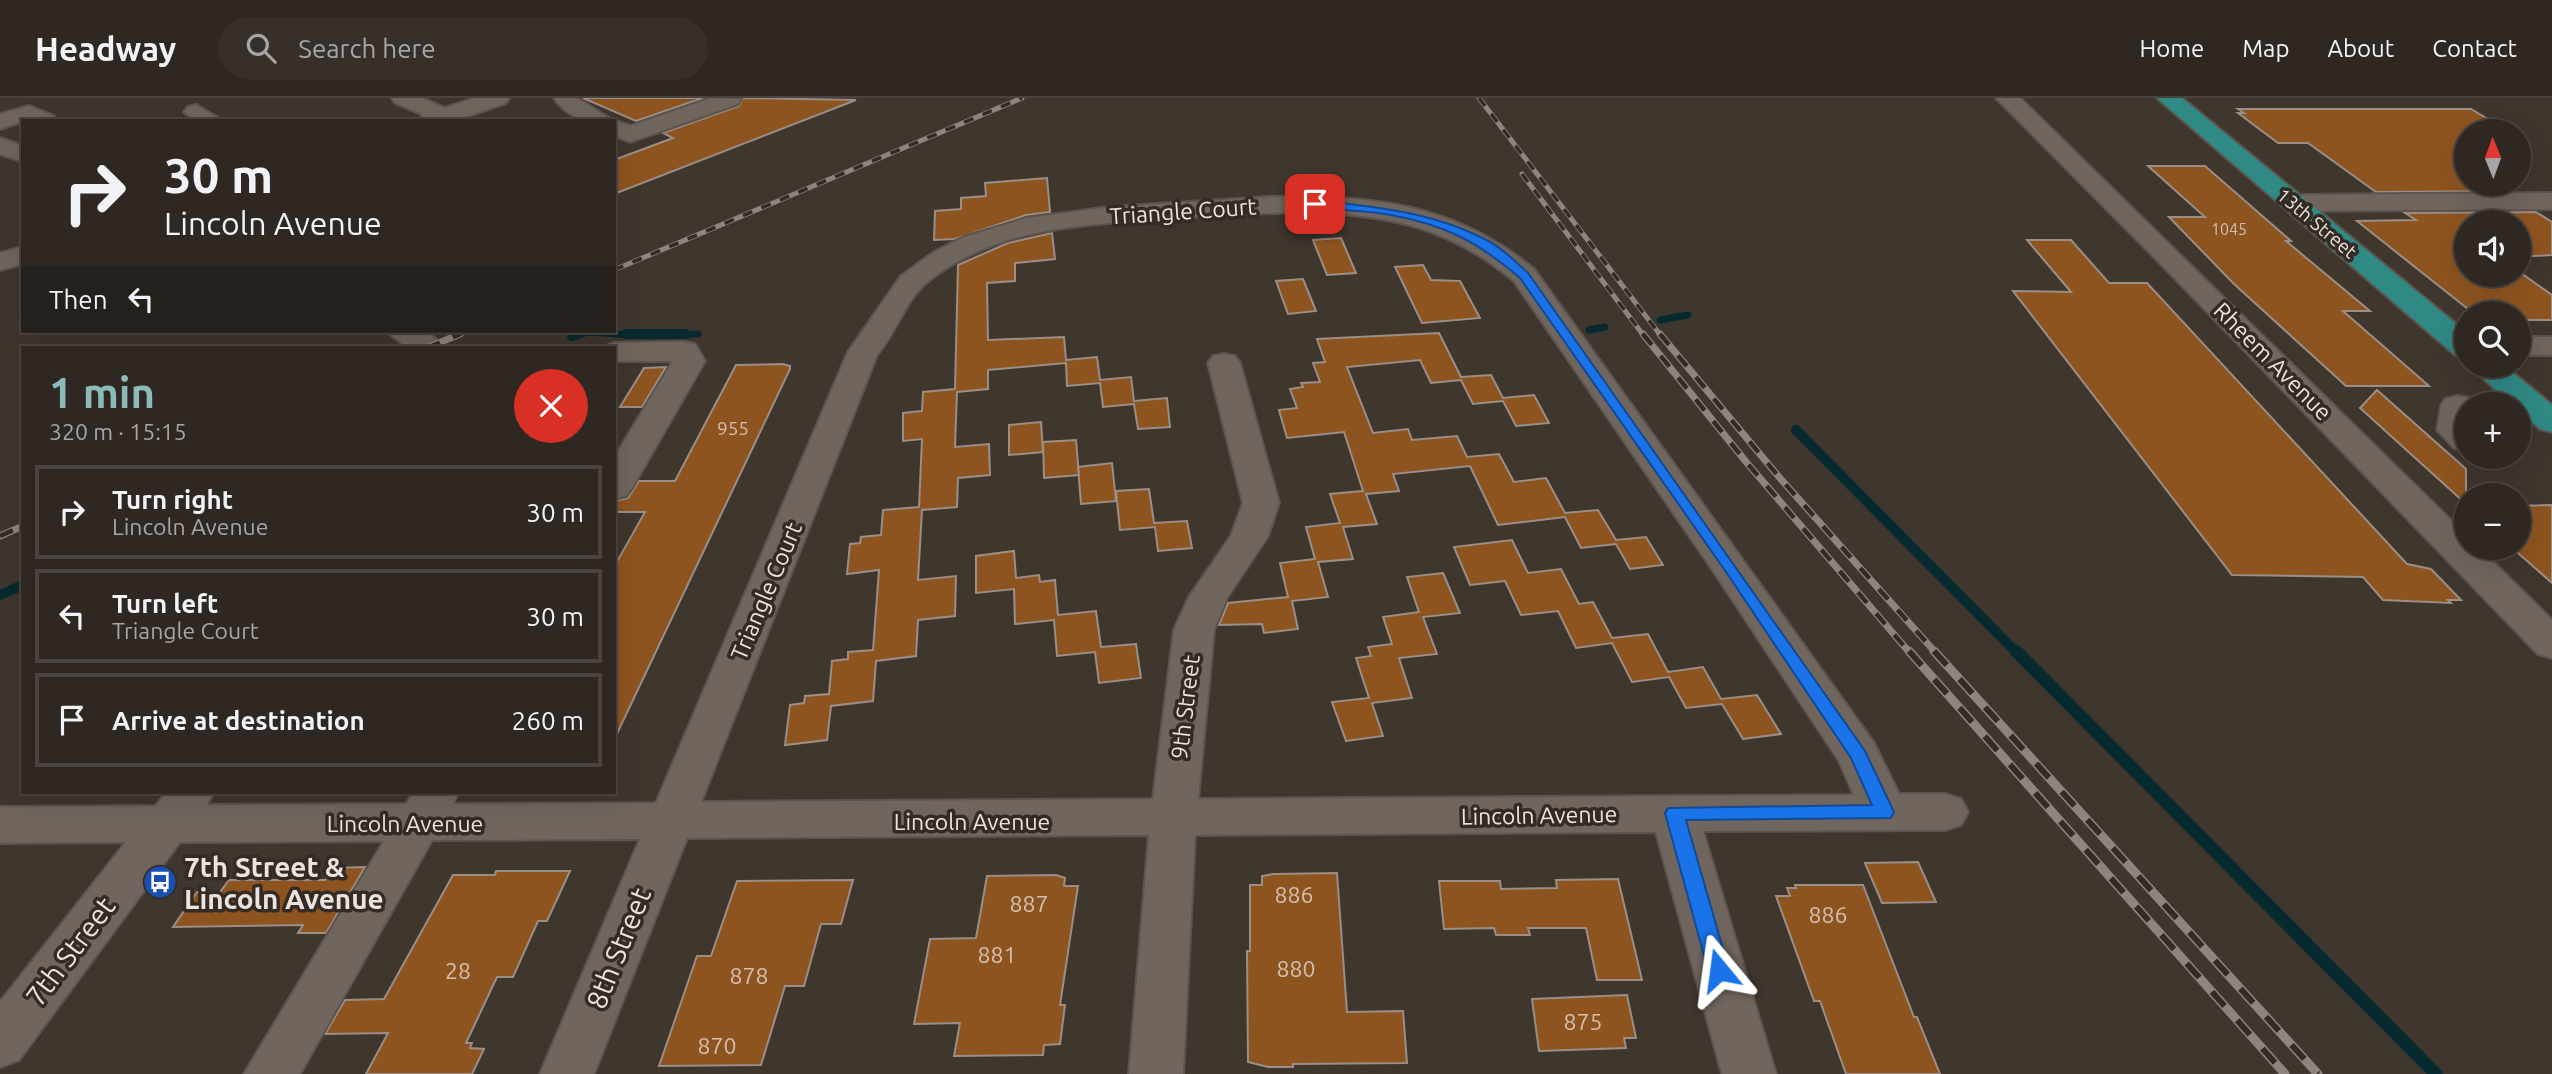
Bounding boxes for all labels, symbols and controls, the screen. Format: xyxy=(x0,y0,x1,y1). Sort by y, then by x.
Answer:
search box xyxy=(218,17,708,80)
icon: search xyxy=(242,29,280,67)
text: Headway xyxy=(35,30,176,67)
text: Search here xyxy=(298,34,436,63)
text: Home xyxy=(2139,35,2204,62)
text: Map xyxy=(2242,35,2289,62)
text: About xyxy=(2327,35,2394,62)
text: Contact xyxy=(2432,35,2517,62)
north arrow xyxy=(2454,119,2530,196)
map controls xyxy=(2454,119,2531,560)
icon: right xyxy=(49,147,140,238)
text: 30 m xyxy=(164,147,273,202)
pin xyxy=(1285,174,1345,234)
street label: 13th Street xyxy=(2273,183,2362,263)
icon: arrive xyxy=(1296,185,1334,223)
street label: Triangle Court xyxy=(1109,193,1257,229)
text: Lincoln Avenue xyxy=(164,205,382,241)
button: sound xyxy=(2454,210,2531,287)
house number: 1045 xyxy=(2211,220,2247,238)
icon: left xyxy=(122,280,160,318)
text: Then xyxy=(49,285,108,314)
street label: Rheem Avenue xyxy=(2209,297,2337,425)
button: search xyxy=(2454,301,2531,378)
text: 1 min xyxy=(49,369,155,416)
button: close xyxy=(514,369,588,443)
button: + xyxy=(2454,392,2531,469)
house number: 955 xyxy=(717,417,749,439)
text: 320 m · 15:15 xyxy=(49,419,187,444)
button: − xyxy=(2454,483,2531,560)
text: Turn right xyxy=(112,485,233,514)
icon: right xyxy=(53,493,91,531)
text: 30 m xyxy=(526,498,584,527)
text: Lincoln Avenue xyxy=(112,514,268,539)
street label: Triangle Court xyxy=(726,519,806,663)
text: Turn left xyxy=(112,589,218,618)
icon: left xyxy=(53,597,91,635)
text: 30 m xyxy=(526,602,584,631)
text: Triangle Court xyxy=(112,618,259,643)
street label: 9th Street xyxy=(1166,654,1204,760)
icon: arrive xyxy=(53,701,91,739)
text: Arrive at destination xyxy=(112,706,365,735)
text: 260 m xyxy=(512,706,584,735)
street label: Lincoln Avenue xyxy=(1461,801,1617,829)
street label: Lincoln Avenue xyxy=(894,809,1050,834)
street label: Lincoln Avenue xyxy=(327,811,483,836)
place label: 7th Street & Lincoln Avenue xyxy=(184,851,384,914)
bus stop icon: 7th Street & Lincoln Avenue xyxy=(141,863,179,901)
house number: 886 xyxy=(1275,882,1313,907)
street label: 8th Street xyxy=(580,883,656,1013)
street label: 7th Street xyxy=(19,891,121,1011)
house number: 887 xyxy=(1010,891,1048,916)
house number: 886 xyxy=(1809,902,1847,927)
position arrow xyxy=(1682,933,1756,1007)
house number: 881 xyxy=(978,942,1016,967)
house number: 880 xyxy=(1277,956,1315,981)
house number: 28 xyxy=(445,958,471,983)
house number: 878 xyxy=(730,963,768,988)
house number: 875 xyxy=(1564,1009,1602,1034)
house number: 870 xyxy=(698,1033,736,1058)

